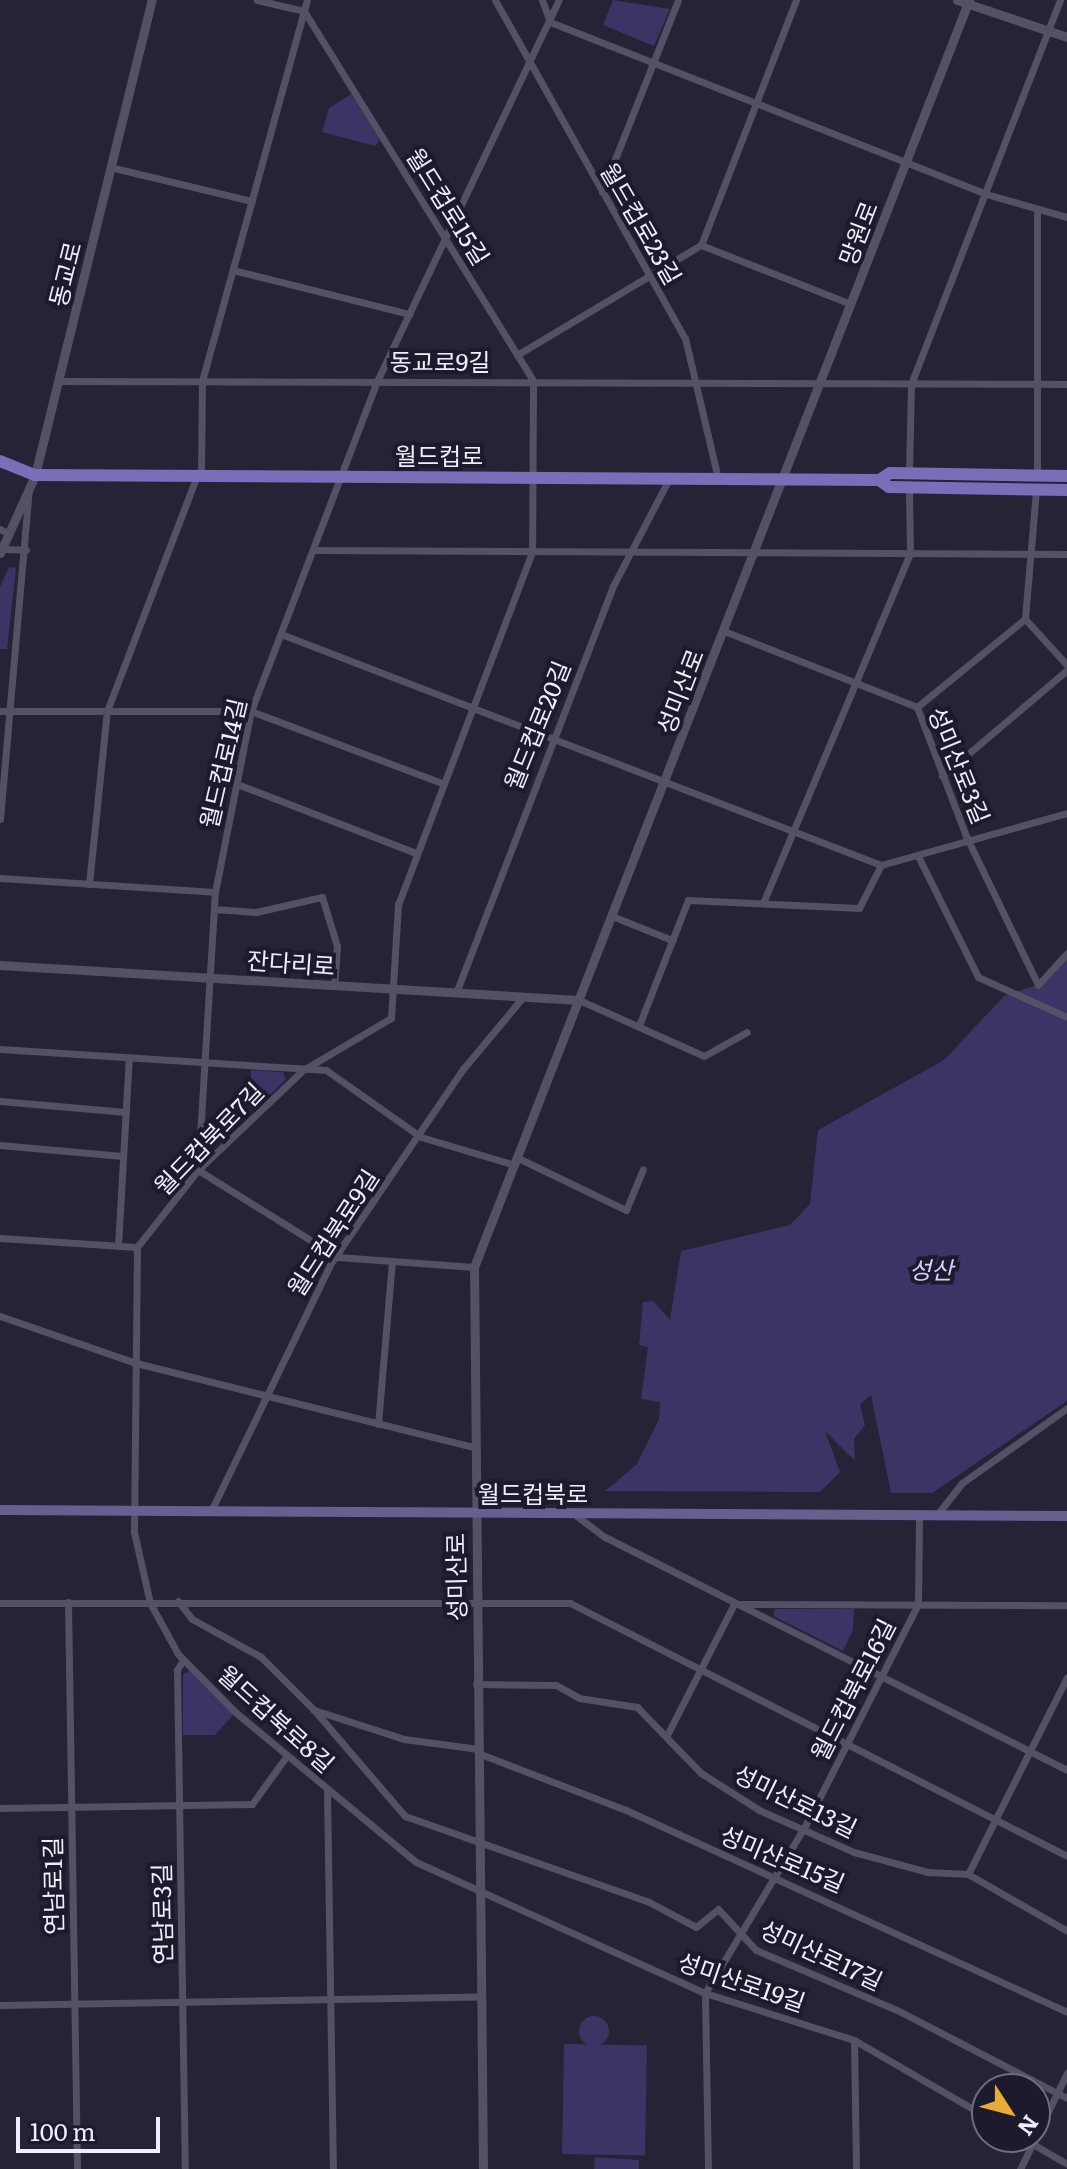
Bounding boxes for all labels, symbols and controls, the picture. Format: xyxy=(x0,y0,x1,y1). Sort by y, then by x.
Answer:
street label: 월드컵로15길 xyxy=(402,142,496,270)
street label: 월드컵로23길 xyxy=(596,157,688,289)
street label: 망원로 xyxy=(832,197,882,269)
street label: 동교로 xyxy=(42,238,86,310)
street label: 동교로9길 xyxy=(390,347,490,375)
street label: 월드컵로 xyxy=(395,441,483,469)
street label: 성미산로 xyxy=(650,645,708,737)
street label: 월드컵로20길 xyxy=(497,656,575,794)
street label: 월드컵로14길 xyxy=(193,695,251,831)
street label: 성미산로3길 xyxy=(924,702,996,828)
street label: 잔다리로 xyxy=(246,945,336,979)
street label: 월드컵북로7길 xyxy=(147,1076,269,1200)
street label: 월드컵북로9길 xyxy=(280,1163,384,1301)
park label: 성산 xyxy=(909,1255,953,1283)
street label: 월드컵북로 xyxy=(478,1479,588,1507)
street label: 성미산로 xyxy=(440,1533,470,1621)
street label: 월드컵북로16길 xyxy=(804,1613,900,1765)
street label: 월드컵북로8길 xyxy=(213,1659,341,1777)
street label: 성미산로13길 xyxy=(730,1758,862,1842)
street label: 성미산로15길 xyxy=(716,1819,850,1897)
street label: 연남로1길 xyxy=(37,1837,67,1935)
street label: 연남로3길 xyxy=(146,1863,176,1965)
street label: 성미산로17길 xyxy=(756,1913,888,1995)
street label: 성미산로19길 xyxy=(675,1946,809,2016)
north arrow xyxy=(971,2073,1051,2153)
scale bar xyxy=(20,2101,164,2151)
text: N xyxy=(1010,2109,1048,2143)
text: 100 m xyxy=(30,2113,96,2148)

